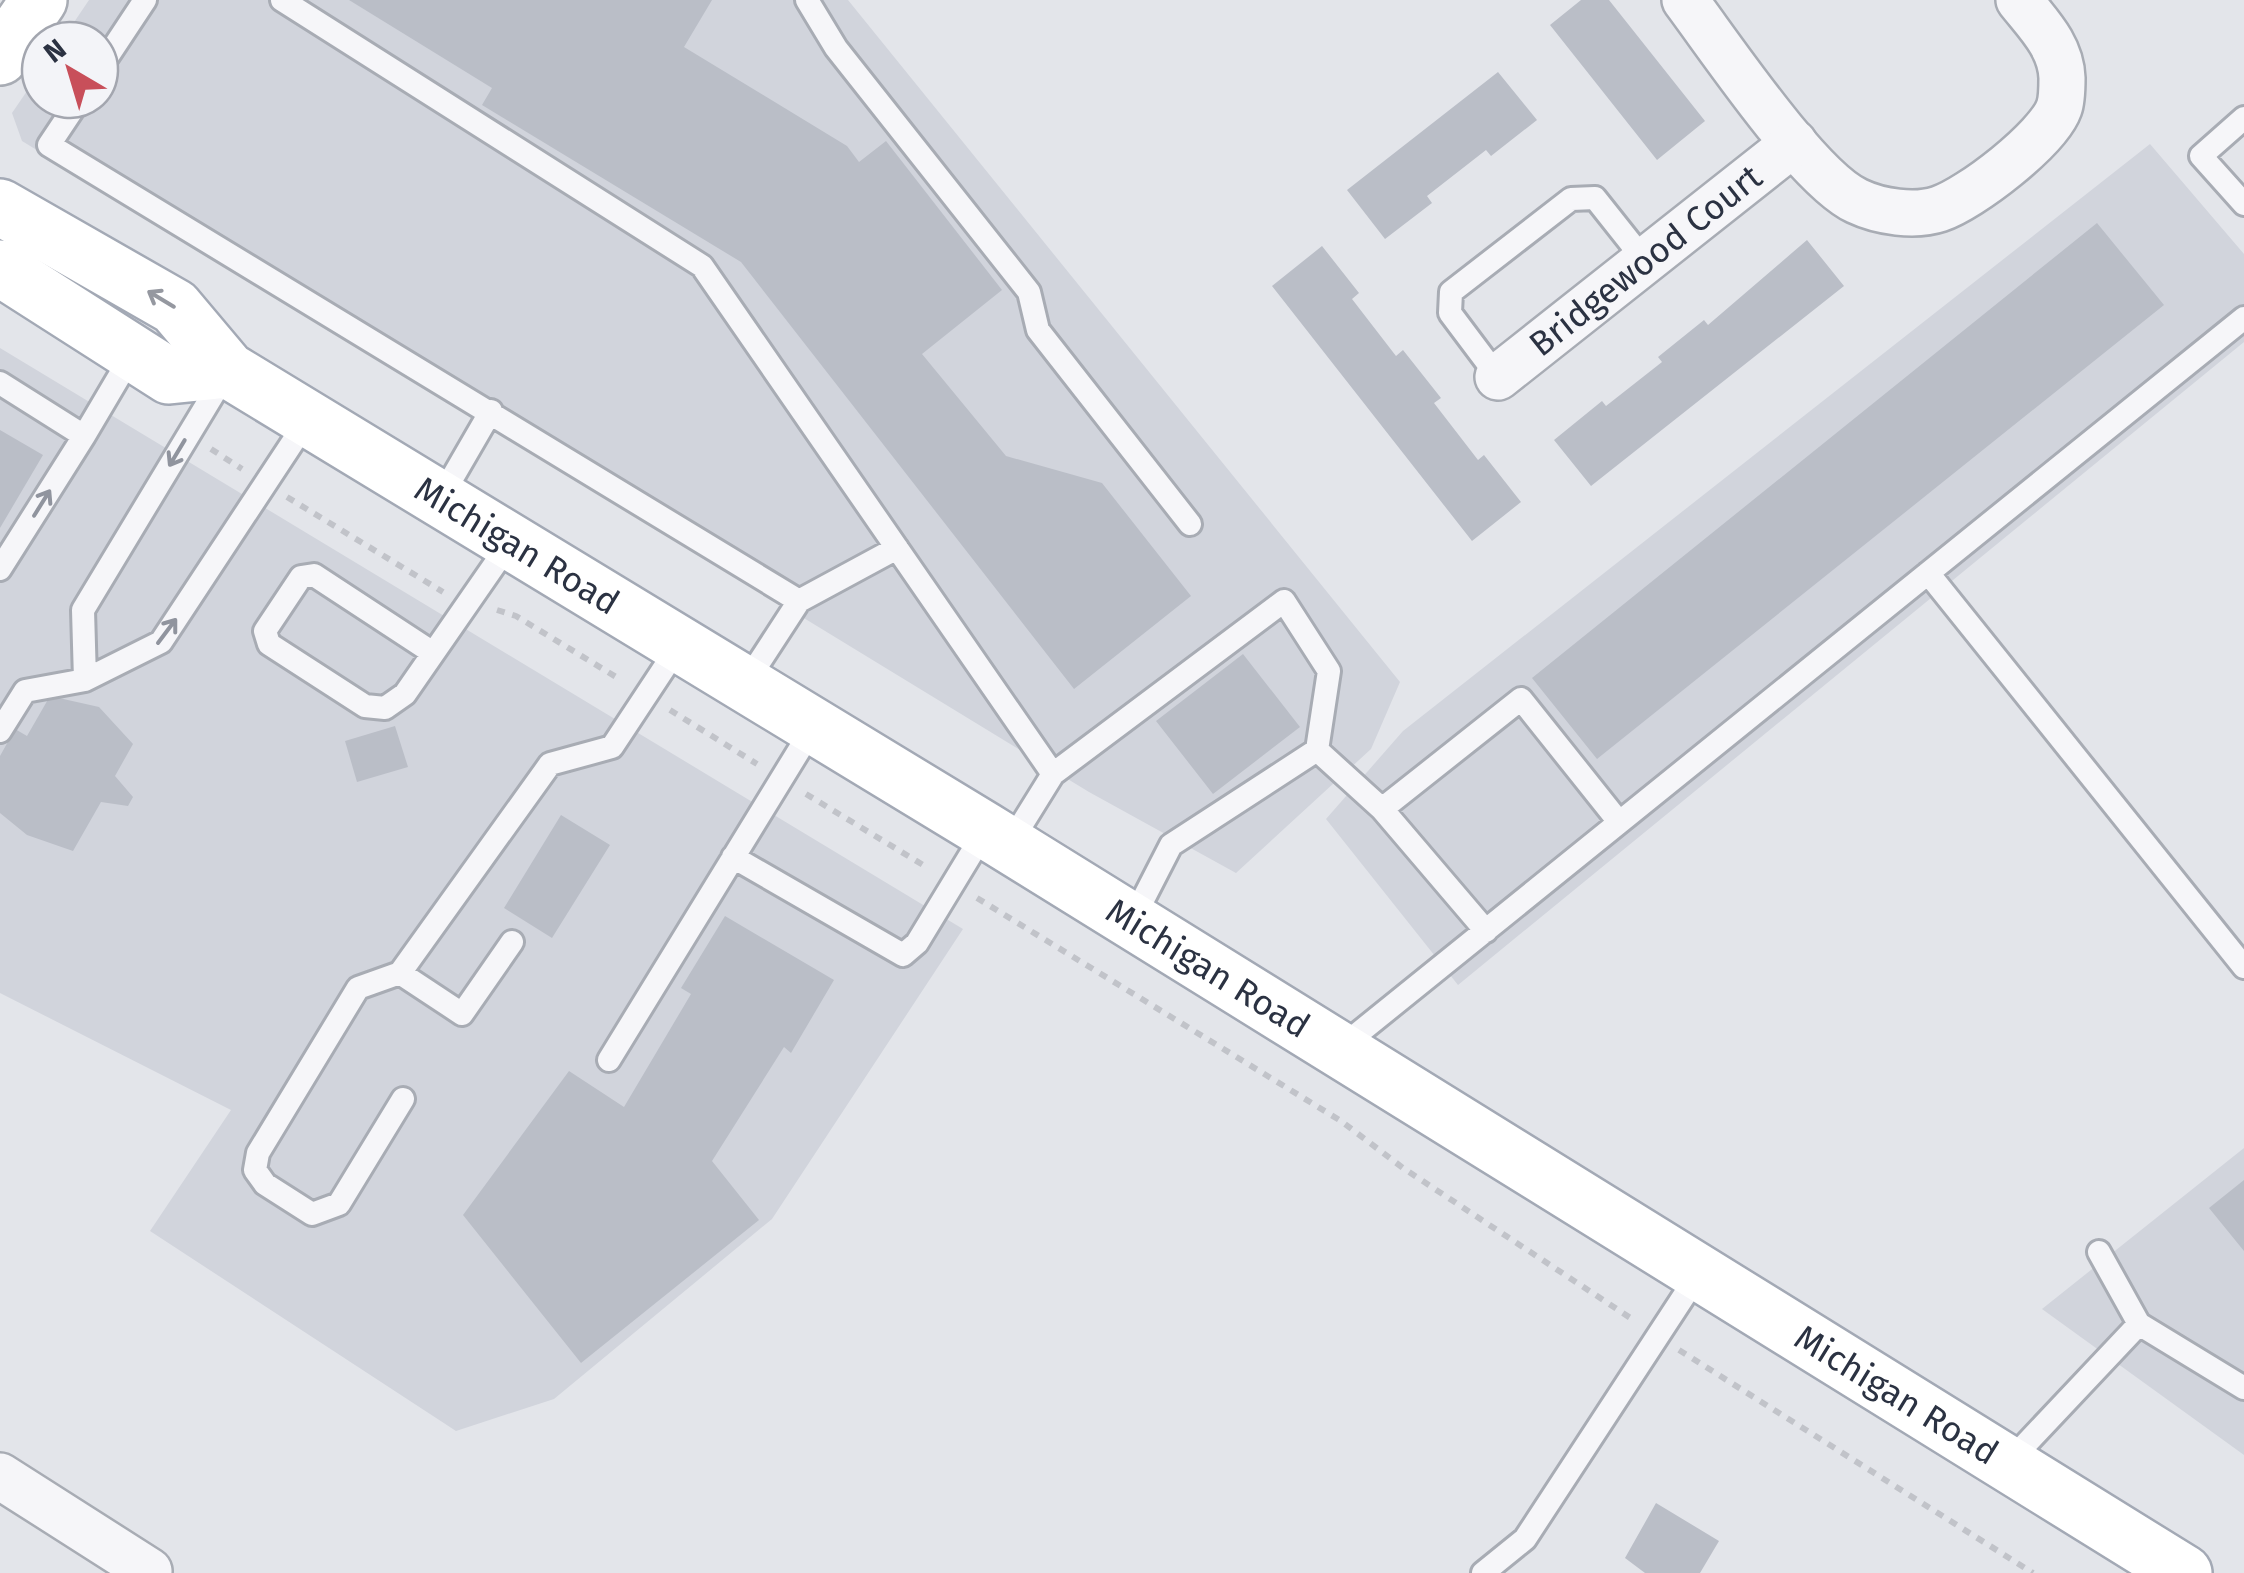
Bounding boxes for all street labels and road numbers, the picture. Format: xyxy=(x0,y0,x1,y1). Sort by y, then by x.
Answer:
street label: Bridgewood Court xyxy=(1521,156,1770,365)
street label: Michigan Road xyxy=(407,468,627,624)
street label: Michigan Road xyxy=(1099,889,1317,1047)
street label: Michigan Road xyxy=(1787,1316,2006,1474)

